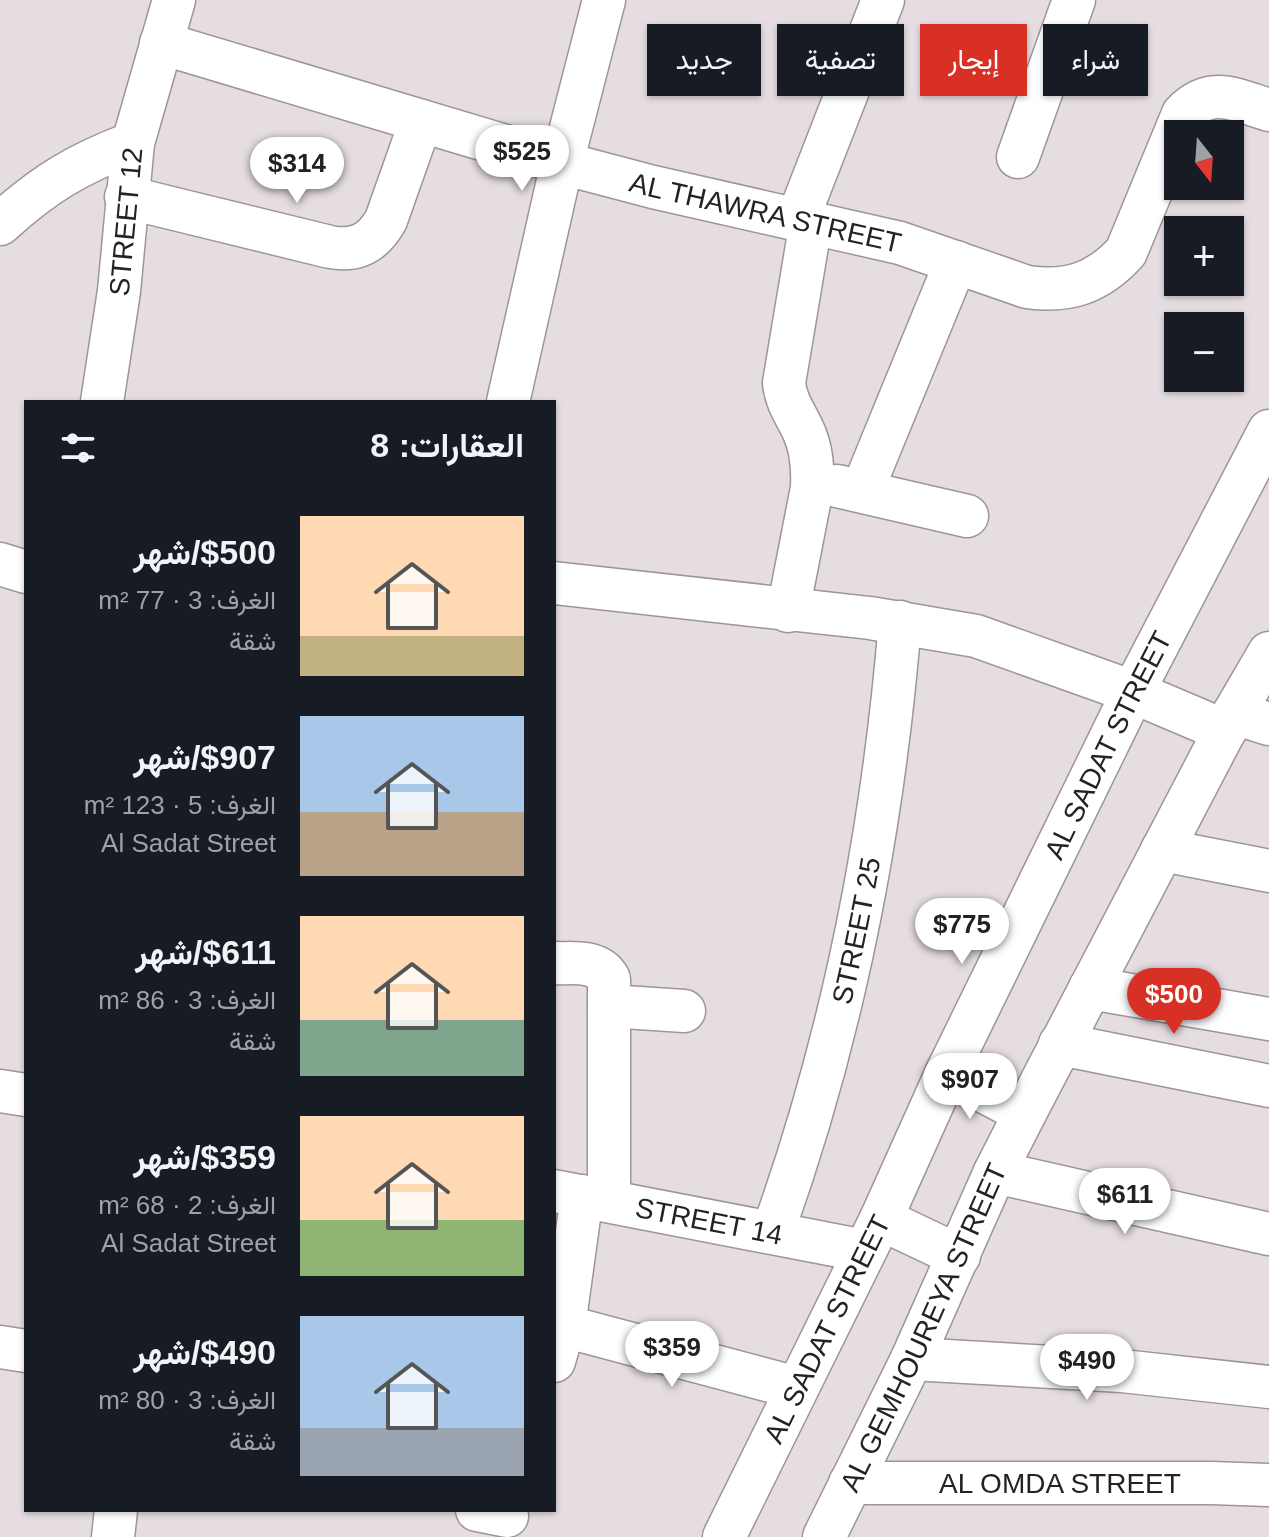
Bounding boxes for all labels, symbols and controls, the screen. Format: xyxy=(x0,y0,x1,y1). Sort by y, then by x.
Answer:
chip: جديد xyxy=(647,24,761,96)
chip: تصفية xyxy=(777,24,904,96)
chip: إيجار xyxy=(920,24,1027,96)
chip: شراء xyxy=(1043,24,1148,96)
north arrow xyxy=(1164,120,1244,200)
map controls xyxy=(1164,120,1244,392)
pin: $525 xyxy=(475,125,569,193)
text: $525 xyxy=(493,136,551,166)
pin: $314 xyxy=(250,137,344,205)
street label: STREET 12 xyxy=(103,146,148,297)
text: $314 xyxy=(268,148,326,178)
street label: AL THAWRA STREET xyxy=(626,166,904,258)
button: + xyxy=(1164,216,1244,296)
button: − xyxy=(1164,312,1244,392)
icon: filters xyxy=(56,426,100,470)
text: العقارات: 8 xyxy=(370,426,524,464)
text: $500/شهر xyxy=(133,533,276,571)
icon: home xyxy=(364,548,460,644)
text: الغرف: 3 · 77 m² xyxy=(98,585,276,615)
text: شقة xyxy=(229,626,276,656)
street label: AL SADAT STREET xyxy=(1038,626,1177,864)
text: $907/شهر xyxy=(133,738,276,776)
icon: home xyxy=(364,748,460,844)
text: الغرف: 5 · 123 m² xyxy=(84,790,276,820)
text: Al Sadat Street xyxy=(101,828,276,858)
street label: STREET 25 xyxy=(826,855,886,1007)
pin: $775 xyxy=(915,898,1009,966)
text: $775 xyxy=(933,909,991,939)
text: $611/شهر xyxy=(135,933,276,971)
icon: home xyxy=(364,948,460,1044)
pin: $500 xyxy=(1127,968,1221,1036)
text: $500 xyxy=(1145,979,1203,1009)
text: الغرف: 3 · 86 m² xyxy=(98,985,276,1015)
text: شقة xyxy=(229,1026,276,1056)
pin: $907 xyxy=(923,1053,1017,1121)
text: $907 xyxy=(941,1064,999,1094)
text: $359/شهر xyxy=(133,1138,276,1176)
icon: home xyxy=(364,1148,460,1244)
street label: AL GEMHOUREYA STREET xyxy=(834,1159,1012,1496)
pin: $611 xyxy=(1078,1168,1172,1236)
text: $611 xyxy=(1097,1179,1153,1209)
text: الغرف: 2 · 68 m² xyxy=(98,1190,276,1220)
street label: STREET 14 xyxy=(633,1192,785,1250)
street label: AL SADAT STREET xyxy=(757,1210,896,1448)
text: Al Sadat Street xyxy=(101,1228,276,1258)
pin: $359 xyxy=(625,1321,719,1389)
text: $359 xyxy=(643,1332,701,1362)
text: $490/شهر xyxy=(133,1333,276,1371)
pin: $490 xyxy=(1040,1334,1134,1402)
text: $490 xyxy=(1058,1345,1116,1375)
icon: home xyxy=(364,1348,460,1444)
text: الغرف: 3 · 80 m² xyxy=(98,1385,276,1415)
text: شقة xyxy=(229,1426,276,1456)
street label: AL OMDA STREET xyxy=(939,1468,1181,1499)

